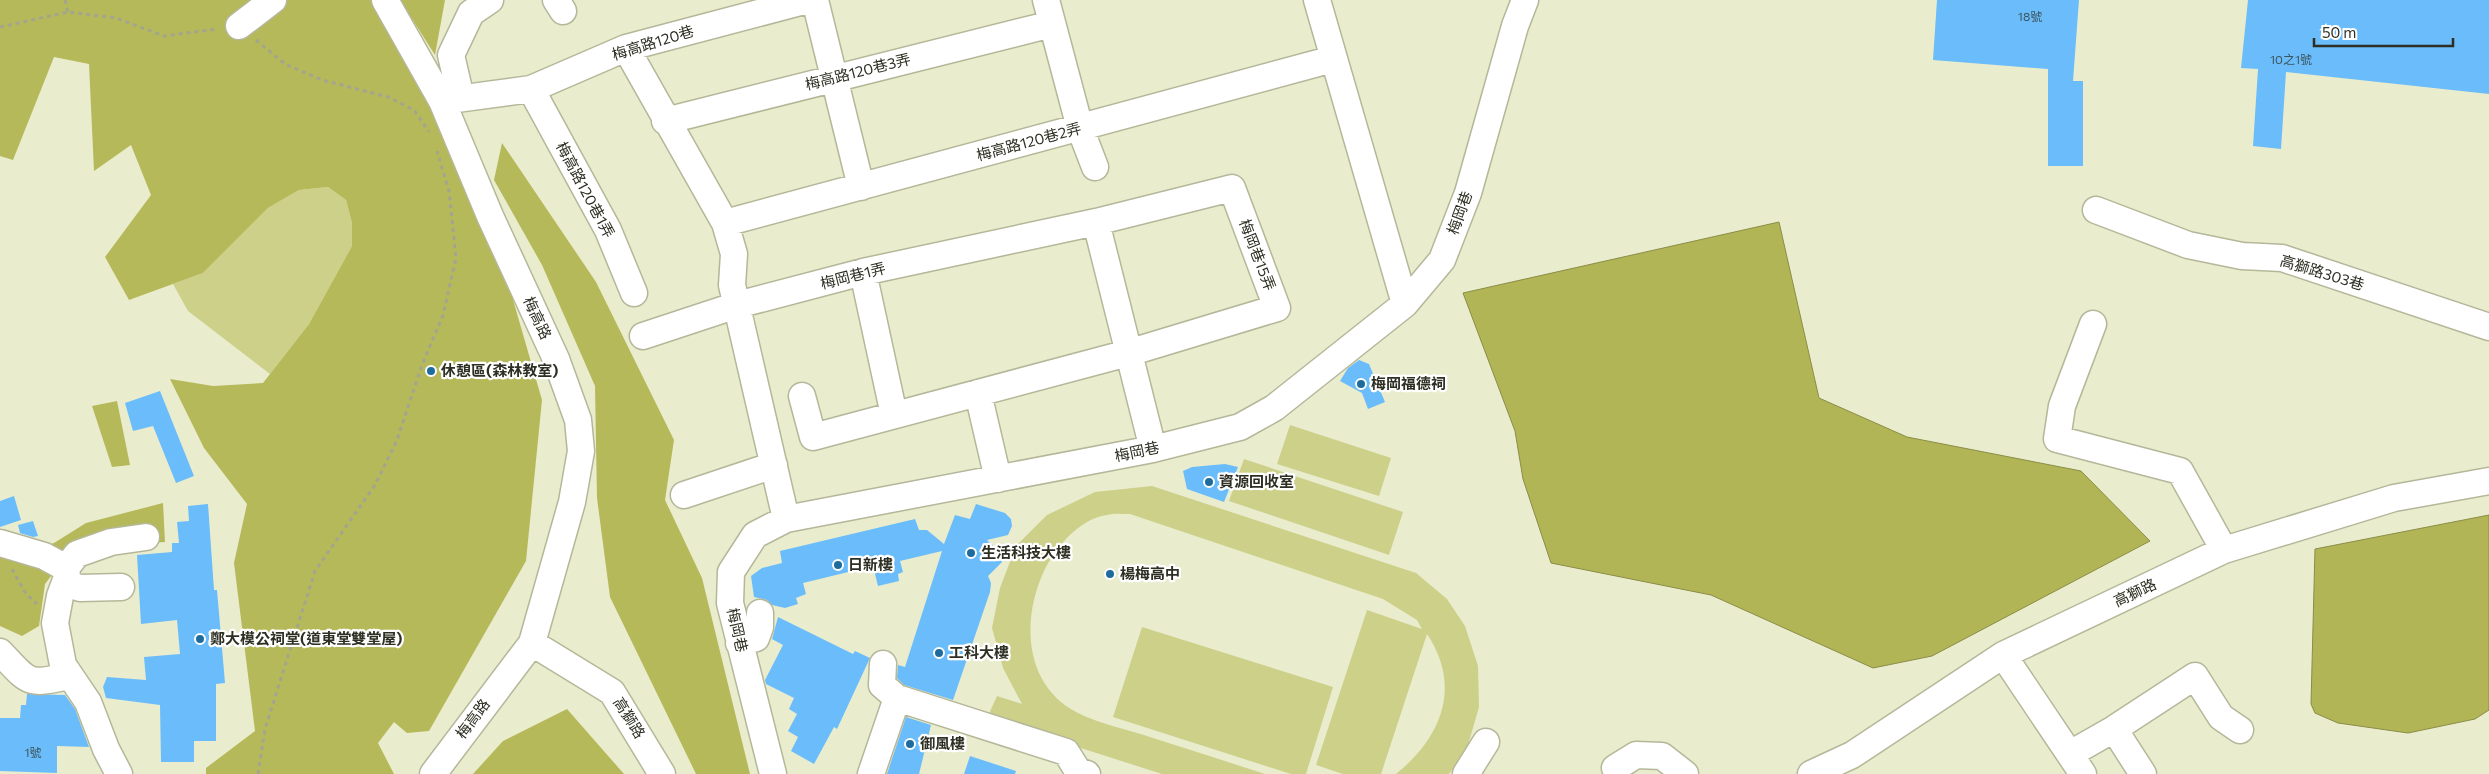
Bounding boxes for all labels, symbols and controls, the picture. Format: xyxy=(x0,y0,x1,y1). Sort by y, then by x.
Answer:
house number: 18號 xyxy=(2018,9,2042,23)
scale bar xyxy=(2314,15,2453,47)
street label: 梅高路120巷 xyxy=(610,21,696,63)
text: 50 m xyxy=(2322,23,2356,41)
street label: 梅高路120巷3弄 xyxy=(803,49,912,93)
house number: 10之1號 xyxy=(2270,52,2312,66)
street label: 梅高路120巷2弄 xyxy=(974,118,1083,164)
street label: 梅高路120巷1弄 xyxy=(553,139,619,241)
street label: 梅岡巷 xyxy=(1443,188,1475,237)
street label: 梅岡巷15弄 xyxy=(1236,216,1280,293)
street label: 高獅路303巷 xyxy=(2278,251,2366,293)
street label: 梅岡巷1弄 xyxy=(818,258,887,292)
street label: 梅高路 xyxy=(520,293,556,342)
place label: 休憩區(森林教室) xyxy=(441,361,558,379)
marker: 休憩區(森林教室) xyxy=(425,365,437,377)
place label: 梅岡福德祠 xyxy=(1371,374,1446,392)
marker: 梅岡福德祠 xyxy=(1355,378,1367,390)
street label: 梅岡巷 xyxy=(1113,438,1161,465)
place label: 資源回收室 xyxy=(1219,472,1294,490)
marker: 資源回收室 xyxy=(1203,476,1215,488)
place label: 生活科技大樓 xyxy=(981,543,1071,561)
marker: 生活科技大樓 xyxy=(965,547,977,559)
place label: 日新樓 xyxy=(848,555,893,573)
marker: 日新樓 xyxy=(832,559,844,571)
place label: 楊梅高中 xyxy=(1120,564,1180,582)
marker: 楊梅高中 xyxy=(1104,568,1116,580)
street label: 高獅路 xyxy=(2110,574,2159,610)
street label: 梅岡巷 xyxy=(724,606,752,654)
place label: 鄭大模公祠堂(道東堂雙堂屋) xyxy=(210,629,402,647)
marker: 鄭大模公祠堂(道東堂雙堂屋) xyxy=(194,633,206,645)
place label: 工科大樓 xyxy=(949,643,1009,661)
marker: 工科大樓 xyxy=(933,647,945,659)
street label: 高獅路 xyxy=(610,694,649,741)
street label: 梅高路 xyxy=(451,695,493,742)
place label: 御風樓 xyxy=(920,734,965,752)
marker: 御風樓 xyxy=(904,738,916,750)
house number: 1號 xyxy=(24,745,42,759)

